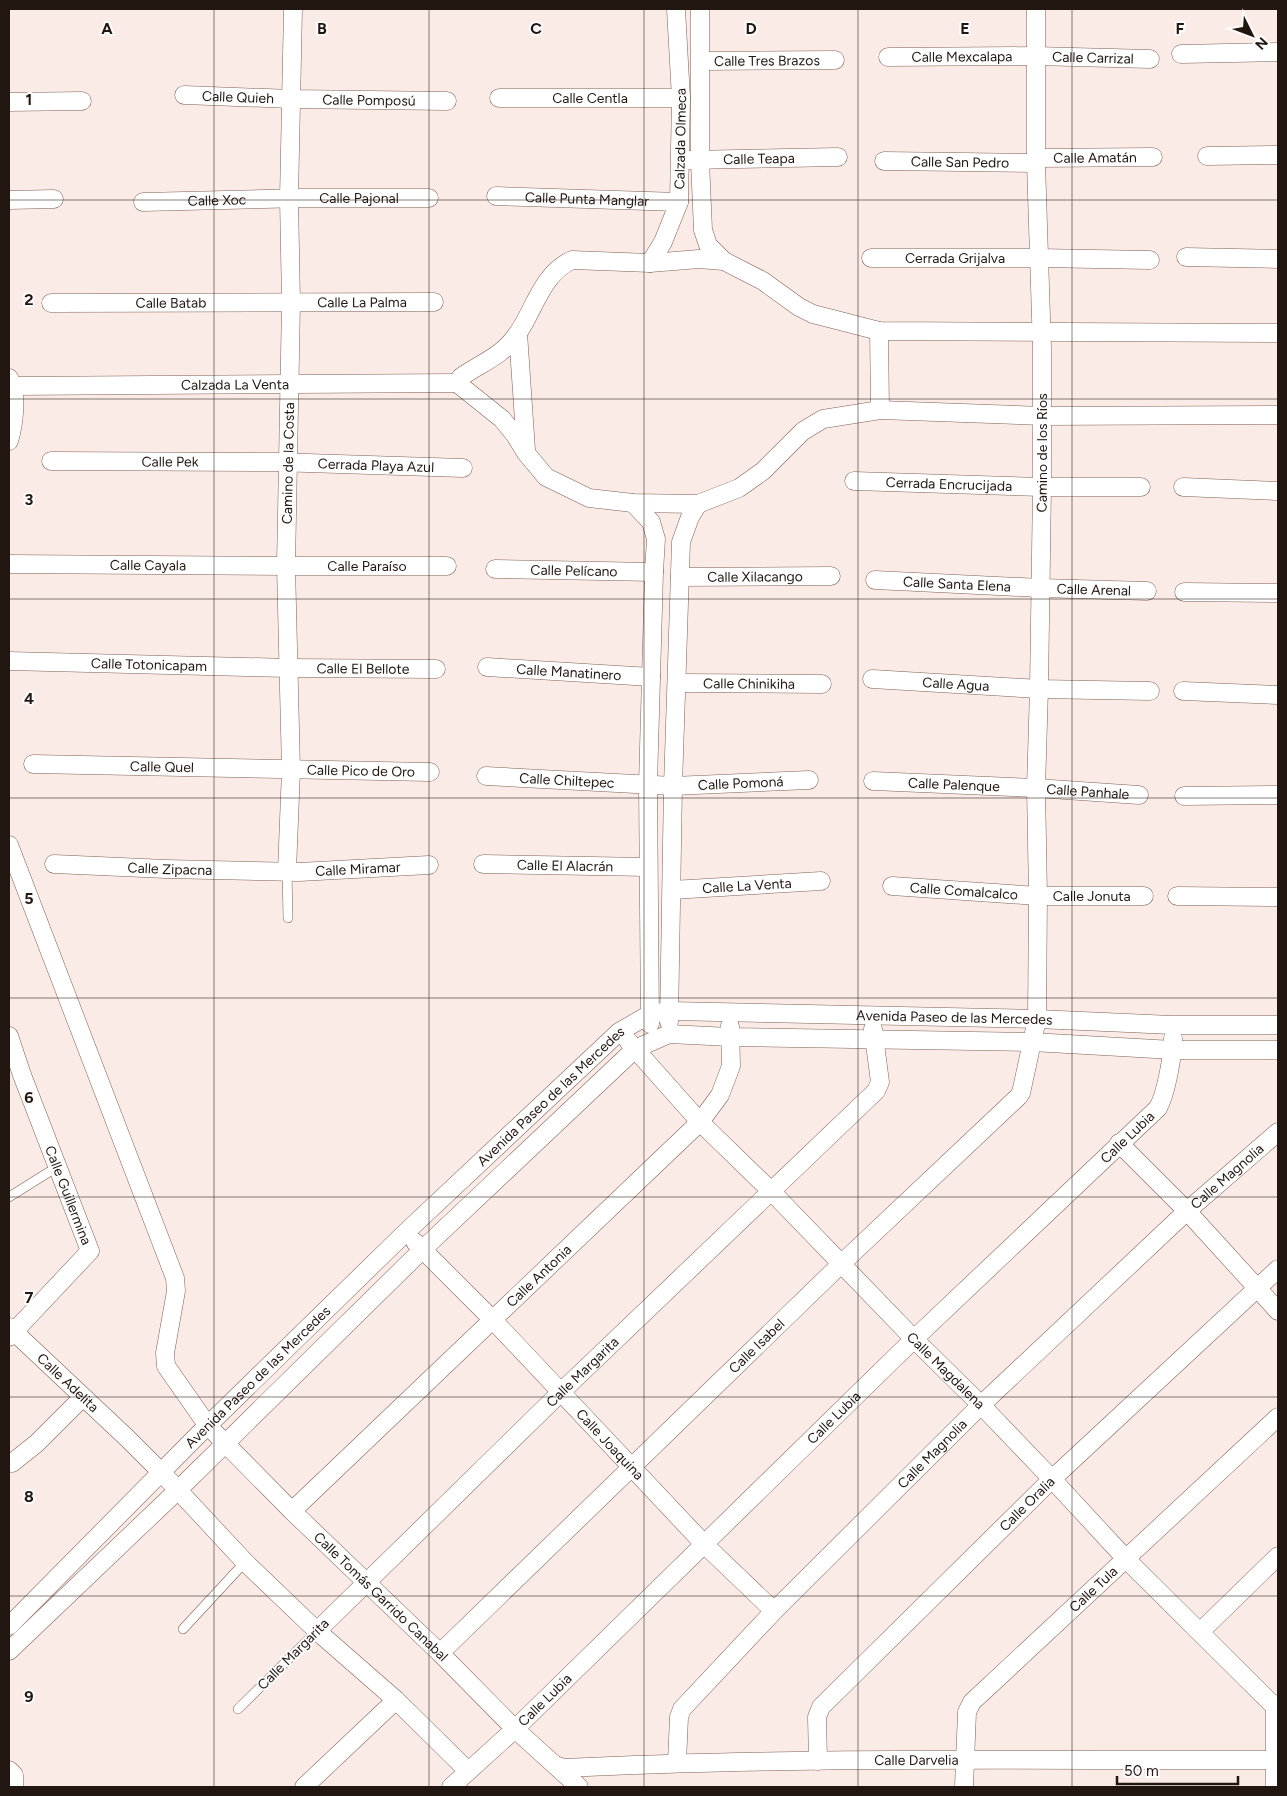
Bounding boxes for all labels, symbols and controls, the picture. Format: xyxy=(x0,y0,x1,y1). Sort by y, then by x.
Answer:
north arrow xyxy=(1227,10,1277,60)
text: A xyxy=(101,19,113,38)
text: B xyxy=(317,19,327,38)
text: C xyxy=(530,19,542,38)
text: D xyxy=(745,19,757,38)
text: E xyxy=(960,19,970,38)
text: F xyxy=(1176,19,1185,38)
text: N xyxy=(1251,34,1271,53)
street label: Calle Mexcalapa xyxy=(911,48,1013,66)
street label: Calle Carrizal xyxy=(1052,48,1134,68)
street label: Calle Tres Brazos xyxy=(714,52,820,70)
street label: Calle Quieh xyxy=(202,88,274,107)
street label: Calzada Olmeca xyxy=(671,88,690,190)
text: 1 xyxy=(26,90,32,109)
street label: Calle Centla xyxy=(552,90,628,107)
street label: Calle Pomposú xyxy=(322,91,416,110)
street label: Calle Amatán xyxy=(1053,149,1137,167)
street label: Calle Teapa xyxy=(723,150,795,168)
street label: Calle San Pedro xyxy=(911,153,1009,172)
street label: Calle Punta Manglar xyxy=(525,189,650,210)
street label: Calle Pajonal xyxy=(319,190,399,207)
street label: Calle Xoc xyxy=(188,191,247,210)
street label: Cerrada Grijalva xyxy=(905,250,1005,267)
text: 2 xyxy=(24,290,34,309)
street label: Calle La Palma xyxy=(317,294,407,311)
street label: Calle Batab xyxy=(136,295,206,312)
street label: Calzada La Venta xyxy=(181,376,289,394)
street label: Camino de los Ríos xyxy=(1034,393,1051,512)
street label: Camino de la Costa xyxy=(279,402,298,524)
street label: Calle Pek xyxy=(141,453,199,471)
street label: Cerrada Playa Azul xyxy=(317,455,434,476)
street label: Cerrada Encrucijada xyxy=(885,474,1012,495)
text: 3 xyxy=(25,490,34,509)
street label: Calle Cayala xyxy=(110,557,186,574)
street label: Calle Paraíso xyxy=(327,558,407,575)
street label: Calle Pelícano xyxy=(530,562,618,580)
street label: Calle Xilacango xyxy=(707,568,803,586)
street label: Calle Santa Elena xyxy=(903,573,1011,596)
street label: Calle Arenal xyxy=(1056,580,1131,600)
street label: Calle Totonicapam xyxy=(91,655,207,675)
street label: Calle El Bellote xyxy=(316,660,410,678)
street label: Calle Manatinero xyxy=(516,661,622,684)
street label: Calle Agua xyxy=(922,674,990,695)
street label: Calle Chinikiha xyxy=(703,675,795,693)
text: 4 xyxy=(24,689,34,708)
street label: Calle Quel xyxy=(130,758,194,776)
street label: Calle Pico de Oro xyxy=(307,762,415,781)
street label: Calle Chiltepec xyxy=(519,770,615,792)
street label: Calle Pomoná xyxy=(698,773,784,794)
street label: Calle Palenque xyxy=(908,775,1000,795)
street label: Calle Panhale xyxy=(1046,781,1130,803)
street label: Calle El Alacrán xyxy=(517,857,614,875)
street label: Calle Zipacna xyxy=(127,859,212,879)
street label: Calle Miramar xyxy=(315,859,401,880)
street label: Calle La Venta xyxy=(702,875,792,897)
street label: Calle Comalcalco xyxy=(909,879,1018,904)
street label: Calle Jonuta xyxy=(1053,888,1131,905)
text: 5 xyxy=(24,889,34,908)
street label: Avenida Paseo de las Mercedes xyxy=(856,1007,1053,1029)
street label: Avenida Paseo de las Mercedes xyxy=(474,1023,628,1170)
text: 6 xyxy=(24,1088,34,1107)
street label: Calle Lubia xyxy=(1097,1108,1158,1167)
street label: Calle Magnolia xyxy=(1187,1140,1267,1213)
street label: Calle Guillermina xyxy=(41,1143,95,1247)
street label: Calle Antonia xyxy=(503,1241,575,1311)
text: 7 xyxy=(25,1288,34,1307)
street label: Avenida Paseo de las Mercedes xyxy=(182,1303,334,1452)
street label: Calle Isabel xyxy=(725,1315,788,1377)
street label: Calle Magdalena xyxy=(903,1329,988,1413)
street label: Calle Margarita xyxy=(543,1333,623,1411)
street label: Calle Adelita xyxy=(33,1350,102,1416)
street label: Calle Lubia xyxy=(804,1388,864,1448)
street label: Calle Joaquina xyxy=(572,1406,647,1484)
street label: Calle Magnolia xyxy=(894,1416,971,1492)
street label: Calle Oralia xyxy=(996,1473,1058,1535)
text: 8 xyxy=(24,1487,34,1506)
street label: Calle Tomás Garrido Canabal xyxy=(310,1529,451,1665)
street label: Calle Tula xyxy=(1066,1563,1121,1616)
street label: Calle Margarita xyxy=(254,1615,333,1694)
street label: Calle Lubia xyxy=(515,1670,575,1730)
text: 9 xyxy=(24,1687,34,1706)
street label: Calle Darvelia xyxy=(874,1752,959,1769)
scale bar xyxy=(1117,1754,1238,1786)
text: 50 m xyxy=(1124,1762,1159,1780)

